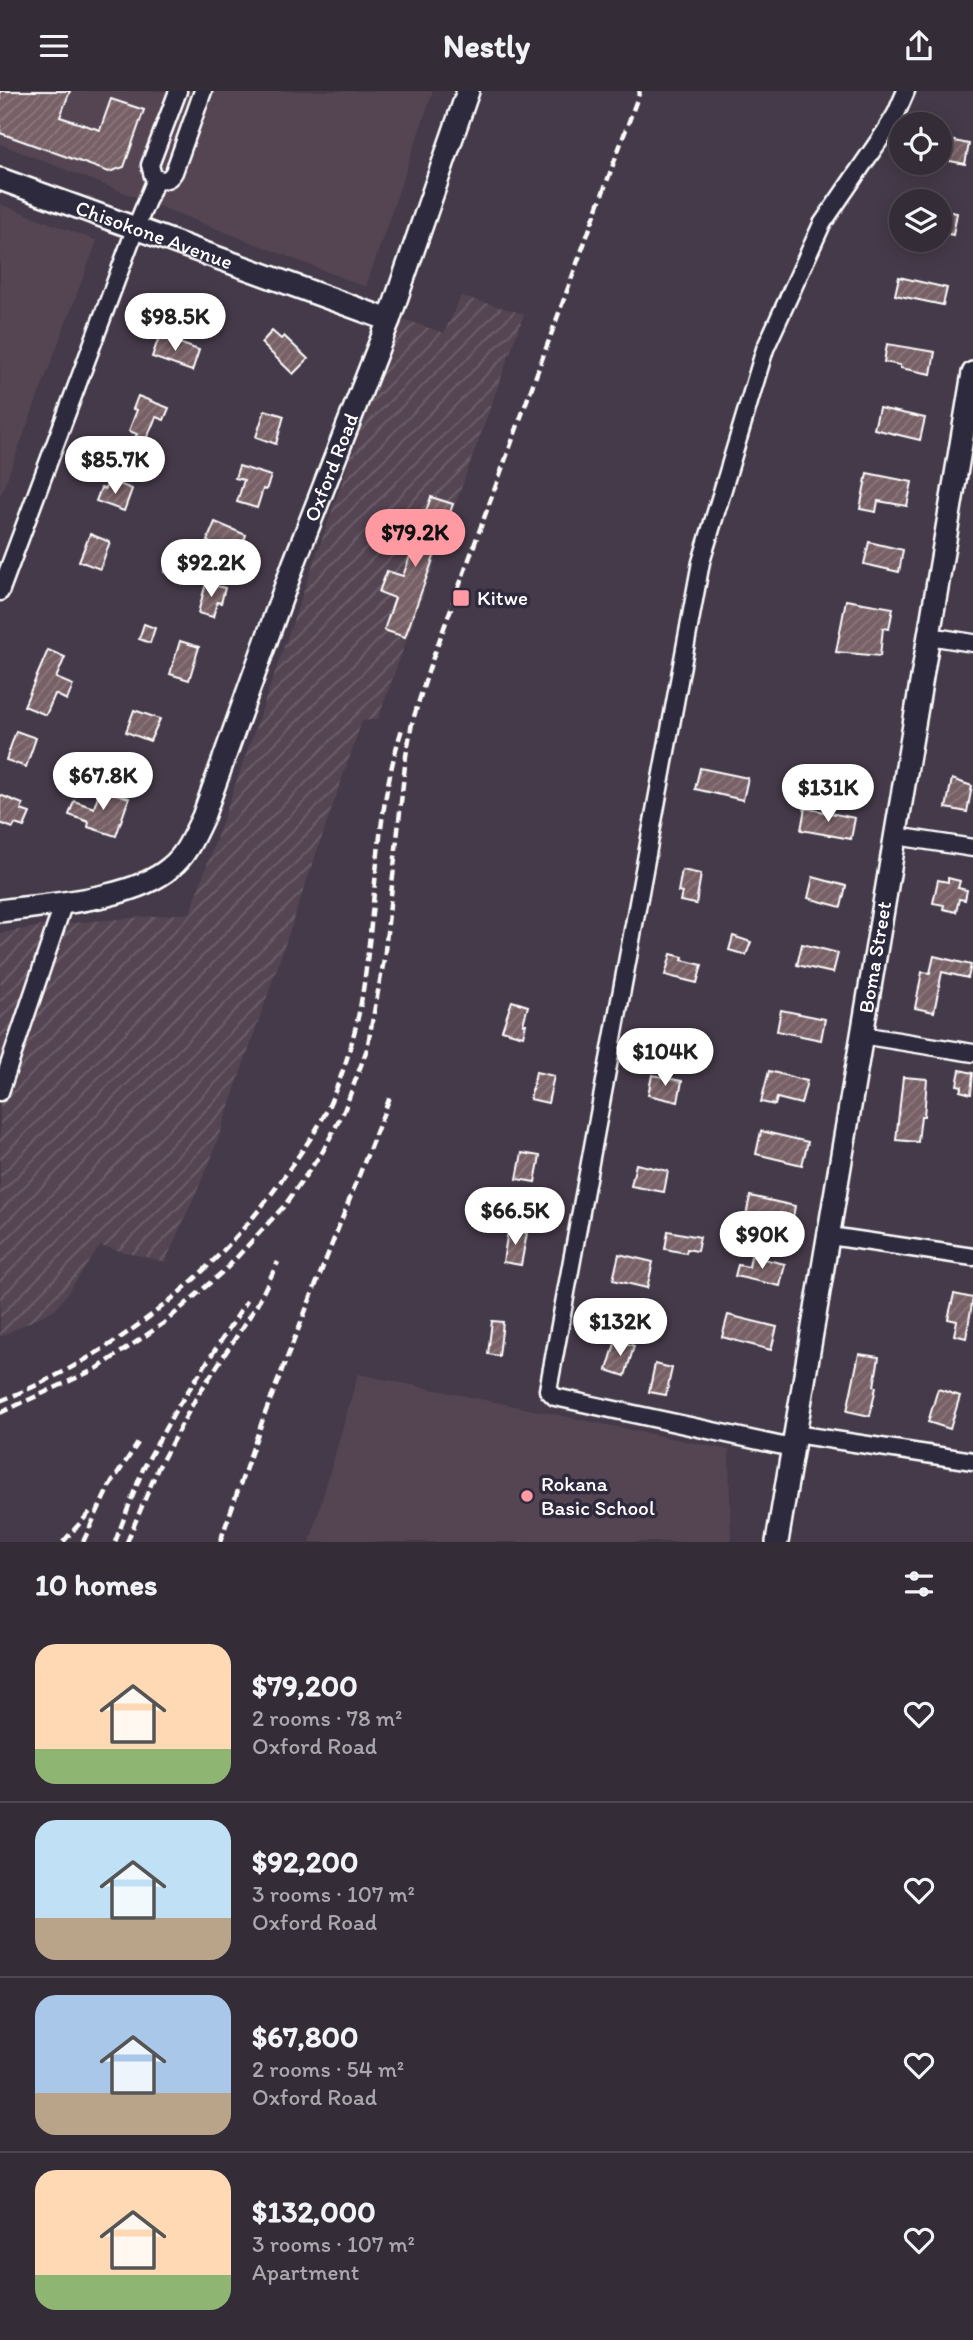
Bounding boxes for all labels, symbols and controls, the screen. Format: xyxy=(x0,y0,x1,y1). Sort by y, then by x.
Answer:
icon: menu xyxy=(35,27,73,65)
text: Nestly xyxy=(443,27,530,65)
icon: share xyxy=(900,27,938,65)
map controls xyxy=(889,112,952,252)
button: locate xyxy=(889,112,952,175)
button: layers xyxy=(889,189,952,252)
street label: Chisokone Avenue xyxy=(72,195,236,274)
pin: $98.5K xyxy=(118,293,232,353)
text: $98.5K xyxy=(141,302,209,330)
street label: Oxford Road xyxy=(298,410,363,525)
pin: $85.7K xyxy=(58,437,172,496)
text: $85.7K xyxy=(81,445,149,473)
pin: $79.2K xyxy=(358,510,472,569)
text: $79.2K xyxy=(381,518,449,546)
pin: $92.2K xyxy=(154,539,268,599)
text: $92.2K xyxy=(177,548,245,576)
place label: Kitwe xyxy=(477,585,528,610)
marker: Kitwe xyxy=(451,588,471,608)
pin: $67.8K xyxy=(46,753,160,812)
text: $67.8K xyxy=(69,761,137,789)
pin: $131K xyxy=(779,765,877,824)
text: $131K xyxy=(798,773,858,801)
street label: Boma Street xyxy=(853,899,896,1015)
pin: $104K xyxy=(616,1028,714,1088)
text: $104K xyxy=(632,1037,698,1065)
pin: $66.5K xyxy=(458,1187,572,1247)
text: $66.5K xyxy=(481,1196,549,1224)
pin: $90K xyxy=(721,1211,803,1271)
text: $90K xyxy=(736,1220,788,1248)
pin: $132K xyxy=(571,1299,669,1358)
text: $132K xyxy=(589,1307,651,1335)
place label: Rokana Basic School xyxy=(541,1471,655,1520)
marker: Rokana Basic School xyxy=(519,1488,535,1504)
icon: filters xyxy=(900,1565,938,1603)
text: 10 homes xyxy=(35,1566,158,1603)
text: $79,200 xyxy=(252,1667,358,1704)
icon: home xyxy=(91,1672,175,1756)
icon: heart xyxy=(900,1695,938,1733)
text: 2 rooms · 78 m² xyxy=(252,1704,402,1732)
text: Oxford Road xyxy=(252,1732,377,1760)
text: $92,200 xyxy=(252,1843,359,1880)
icon: home xyxy=(91,1848,175,1932)
icon: heart xyxy=(900,1871,938,1909)
text: 3 rooms · 107 m² xyxy=(252,1880,415,1908)
text: Oxford Road xyxy=(252,1908,377,1936)
text: $67,800 xyxy=(252,2018,358,2055)
icon: home xyxy=(91,2023,175,2107)
icon: heart xyxy=(900,2046,938,2084)
text: 2 rooms · 54 m² xyxy=(252,2055,404,2083)
text: Oxford Road xyxy=(252,2083,377,2111)
text: $132,000 xyxy=(252,2193,376,2230)
icon: home xyxy=(91,2198,175,2282)
icon: heart xyxy=(900,2221,938,2259)
text: 3 rooms · 107 m² xyxy=(252,2230,415,2258)
text: Apartment xyxy=(252,2258,359,2286)

